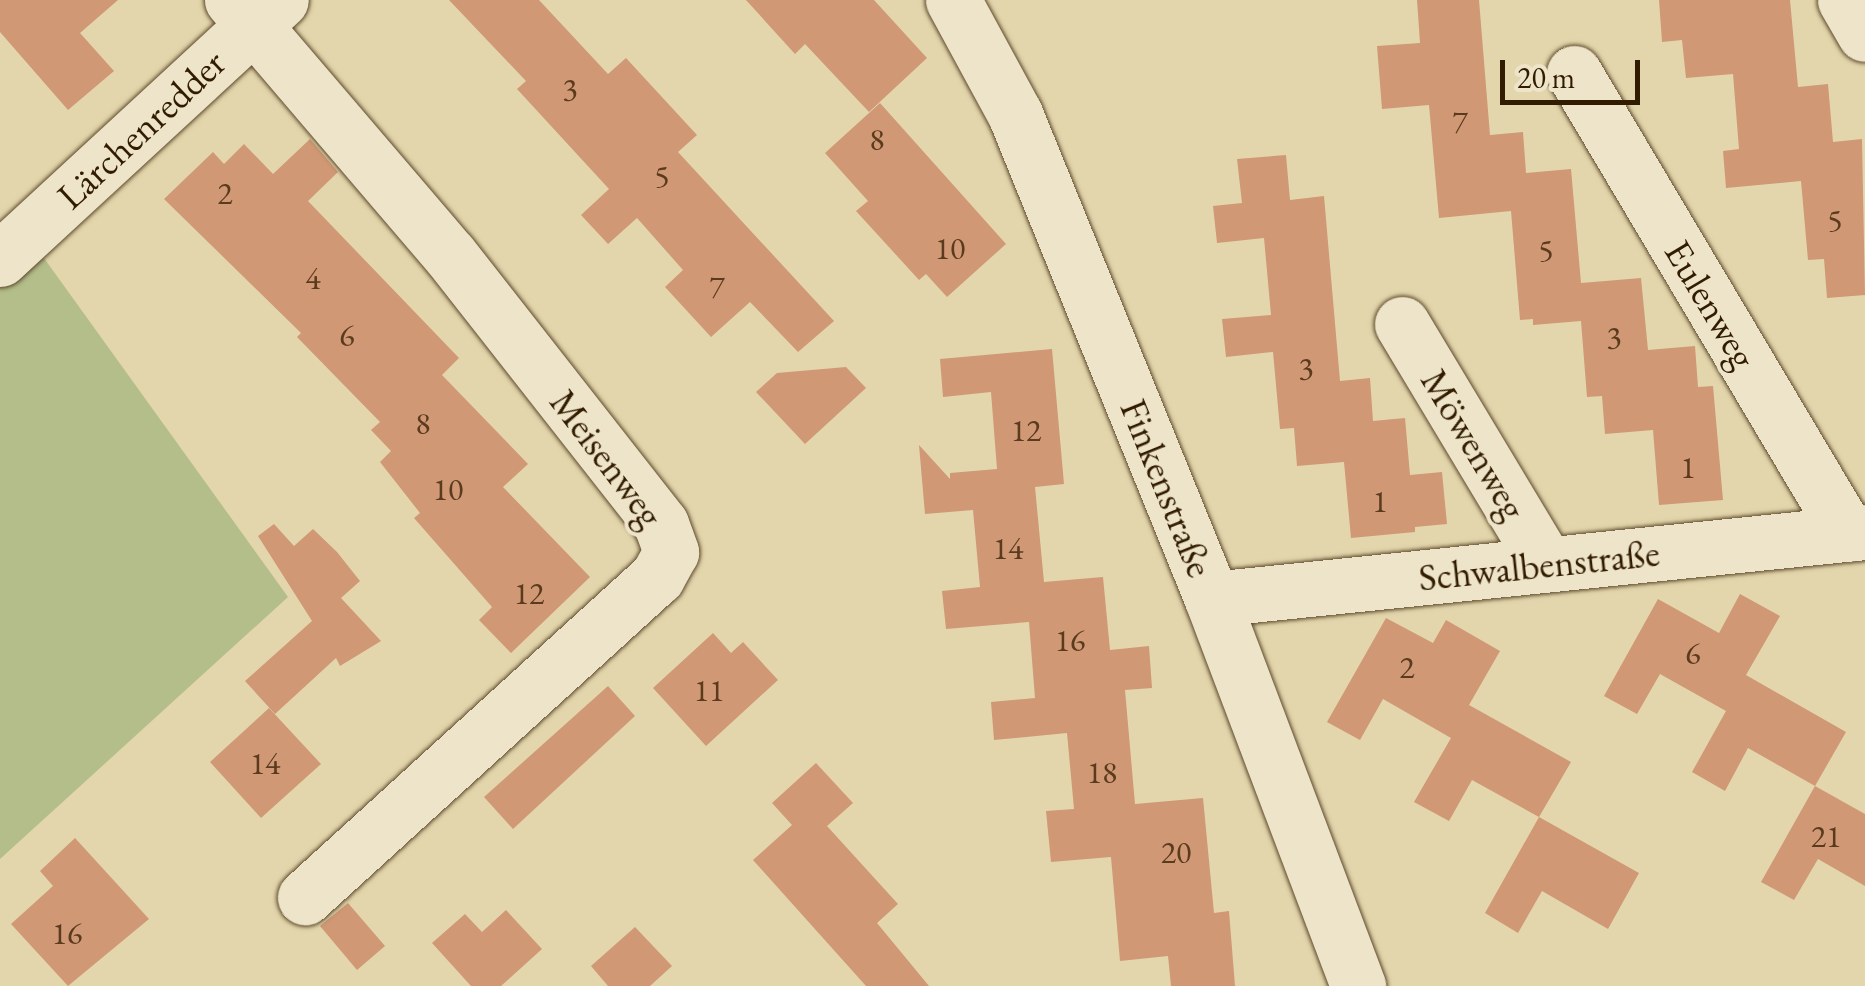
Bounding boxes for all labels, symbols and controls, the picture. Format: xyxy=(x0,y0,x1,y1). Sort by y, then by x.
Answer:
street label: Lärchenredder xyxy=(48,40,234,218)
scale bar xyxy=(1505,40,1645,102)
text: 20 m xyxy=(1517,58,1575,97)
house number: 3 xyxy=(562,70,578,108)
house number: 7 xyxy=(1452,102,1468,140)
house number: 8 xyxy=(869,120,885,158)
house number: 5 xyxy=(654,157,670,195)
house number: 2 xyxy=(217,174,233,212)
house number: 5 xyxy=(1827,201,1843,239)
house number: 10 xyxy=(935,229,965,267)
house number: 5 xyxy=(1538,231,1554,269)
street label: Eulenweg xyxy=(1655,232,1767,376)
house number: 4 xyxy=(305,259,321,297)
house number: 7 xyxy=(709,267,725,305)
house number: 6 xyxy=(339,316,355,354)
house number: 3 xyxy=(1606,318,1622,356)
house number: 3 xyxy=(1298,349,1314,387)
street label: Möwenweg xyxy=(1411,361,1537,527)
street label: Meisenweg xyxy=(541,380,673,536)
street label: Finkenstraße xyxy=(1111,393,1223,583)
house number: 8 xyxy=(415,404,431,442)
house number: 12 xyxy=(1011,411,1041,449)
house number: 1 xyxy=(1680,448,1696,486)
house number: 10 xyxy=(433,470,463,508)
house number: 1 xyxy=(1372,482,1388,520)
house number: 14 xyxy=(993,529,1023,567)
street label: Schwalbenstraße xyxy=(1416,530,1662,600)
house number: 12 xyxy=(514,574,544,612)
house number: 16 xyxy=(1055,621,1085,659)
house number: 6 xyxy=(1685,634,1701,672)
house number: 2 xyxy=(1399,648,1415,686)
house number: 11 xyxy=(694,671,724,709)
house number: 14 xyxy=(250,744,280,782)
house number: 18 xyxy=(1087,753,1117,791)
house number: 21 xyxy=(1811,817,1841,855)
house number: 20 xyxy=(1161,833,1191,871)
house number: 16 xyxy=(52,914,82,952)

